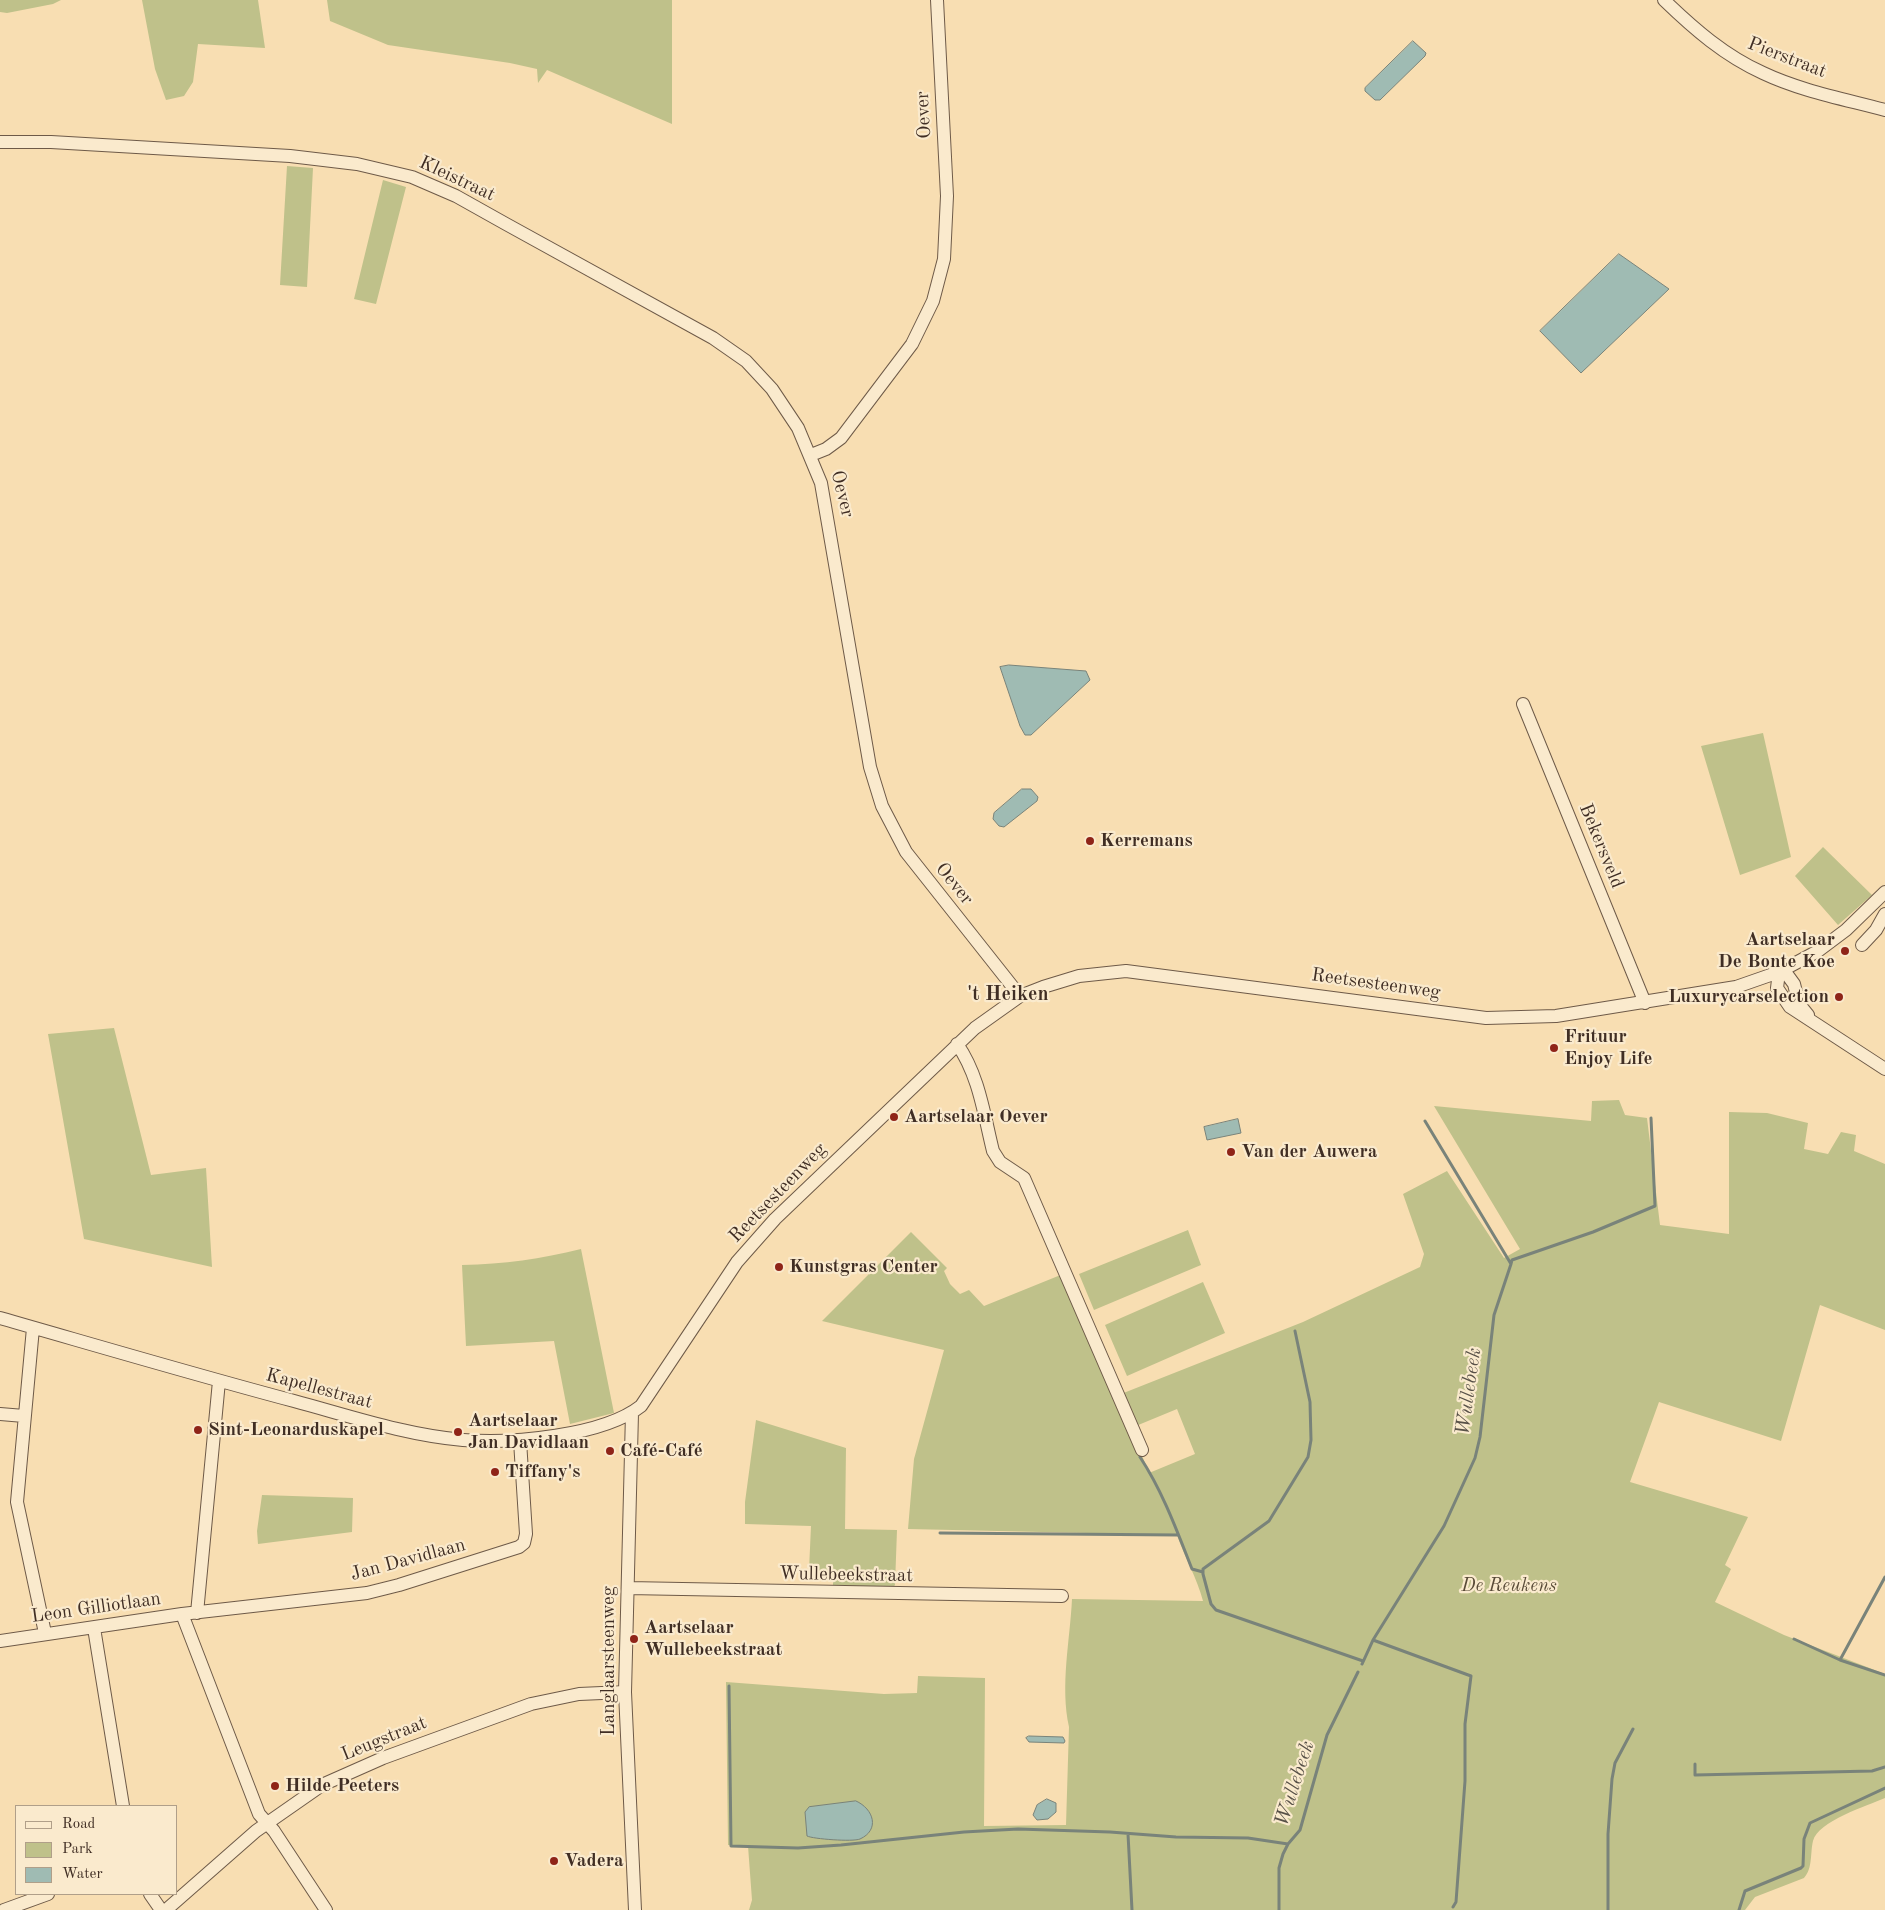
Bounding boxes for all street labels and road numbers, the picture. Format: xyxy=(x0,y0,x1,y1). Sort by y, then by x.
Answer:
street label: Pierstraat xyxy=(1744,33,1830,83)
street label: Oever xyxy=(911,91,937,139)
street label: Kleistraat xyxy=(415,151,499,207)
street label: Oever xyxy=(825,468,859,520)
street label: Bekersveld xyxy=(1574,800,1628,892)
street label: Oever xyxy=(930,858,978,910)
street label: Reetsesteenweg xyxy=(1310,964,1442,1004)
street label: Reetsesteenweg xyxy=(725,1138,831,1248)
street label: Kapellestraat xyxy=(263,1364,375,1414)
street label: Jan Davidlaan xyxy=(348,1534,468,1586)
street label: Wullebeekstraat xyxy=(779,1562,913,1588)
street label: Langlaarsteenweg xyxy=(598,1586,620,1736)
street label: Leon Gilliotlaan xyxy=(30,1588,162,1628)
street label: Leugstraat xyxy=(338,1712,430,1766)

